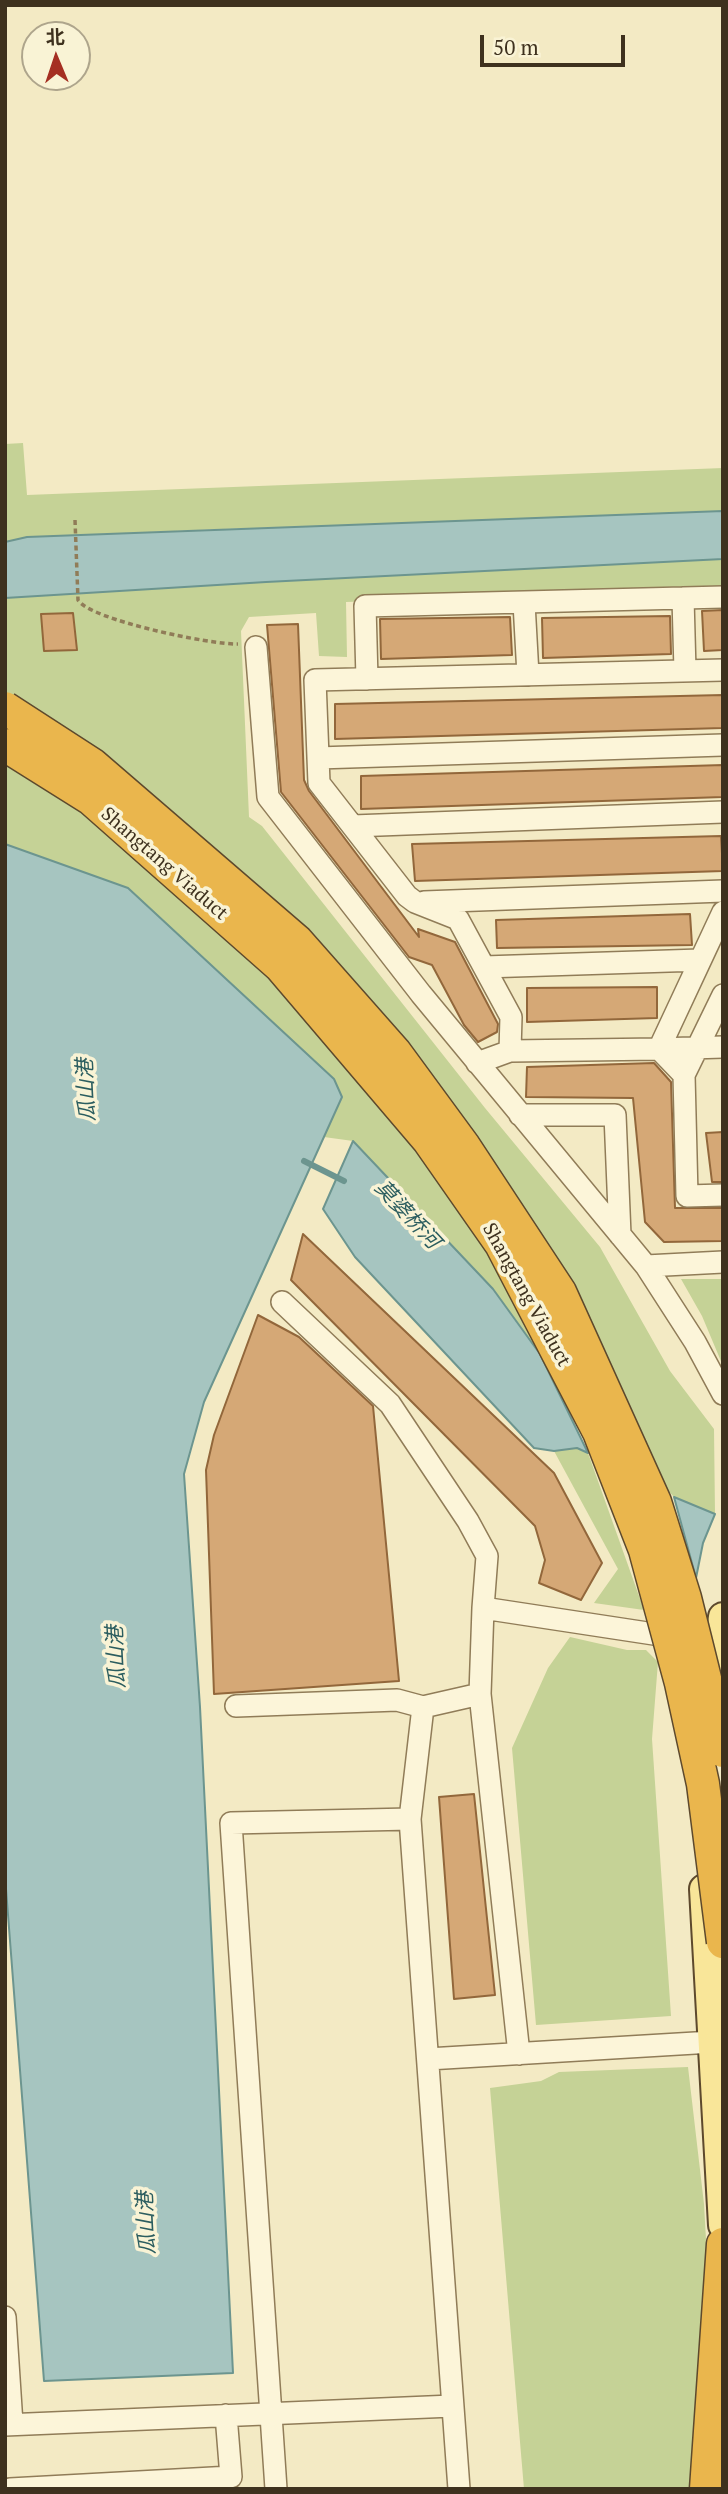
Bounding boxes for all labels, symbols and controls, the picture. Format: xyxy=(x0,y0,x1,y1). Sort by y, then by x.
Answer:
north arrow xyxy=(21,21,91,91)
scale bar xyxy=(483,21,628,65)
text: 北 xyxy=(45,24,65,49)
text: 50 m xyxy=(493,33,539,61)
street label: Shangtang Viaduct xyxy=(96,803,232,925)
water label: 瓜山港 xyxy=(73,1058,101,1122)
water label: 莫婆桥河 xyxy=(369,1176,445,1254)
street label: Shangtang Viaduct xyxy=(477,1219,575,1371)
water label: 瓜山港 xyxy=(103,1625,131,1689)
water label: 瓜山港 xyxy=(133,2191,161,2255)

